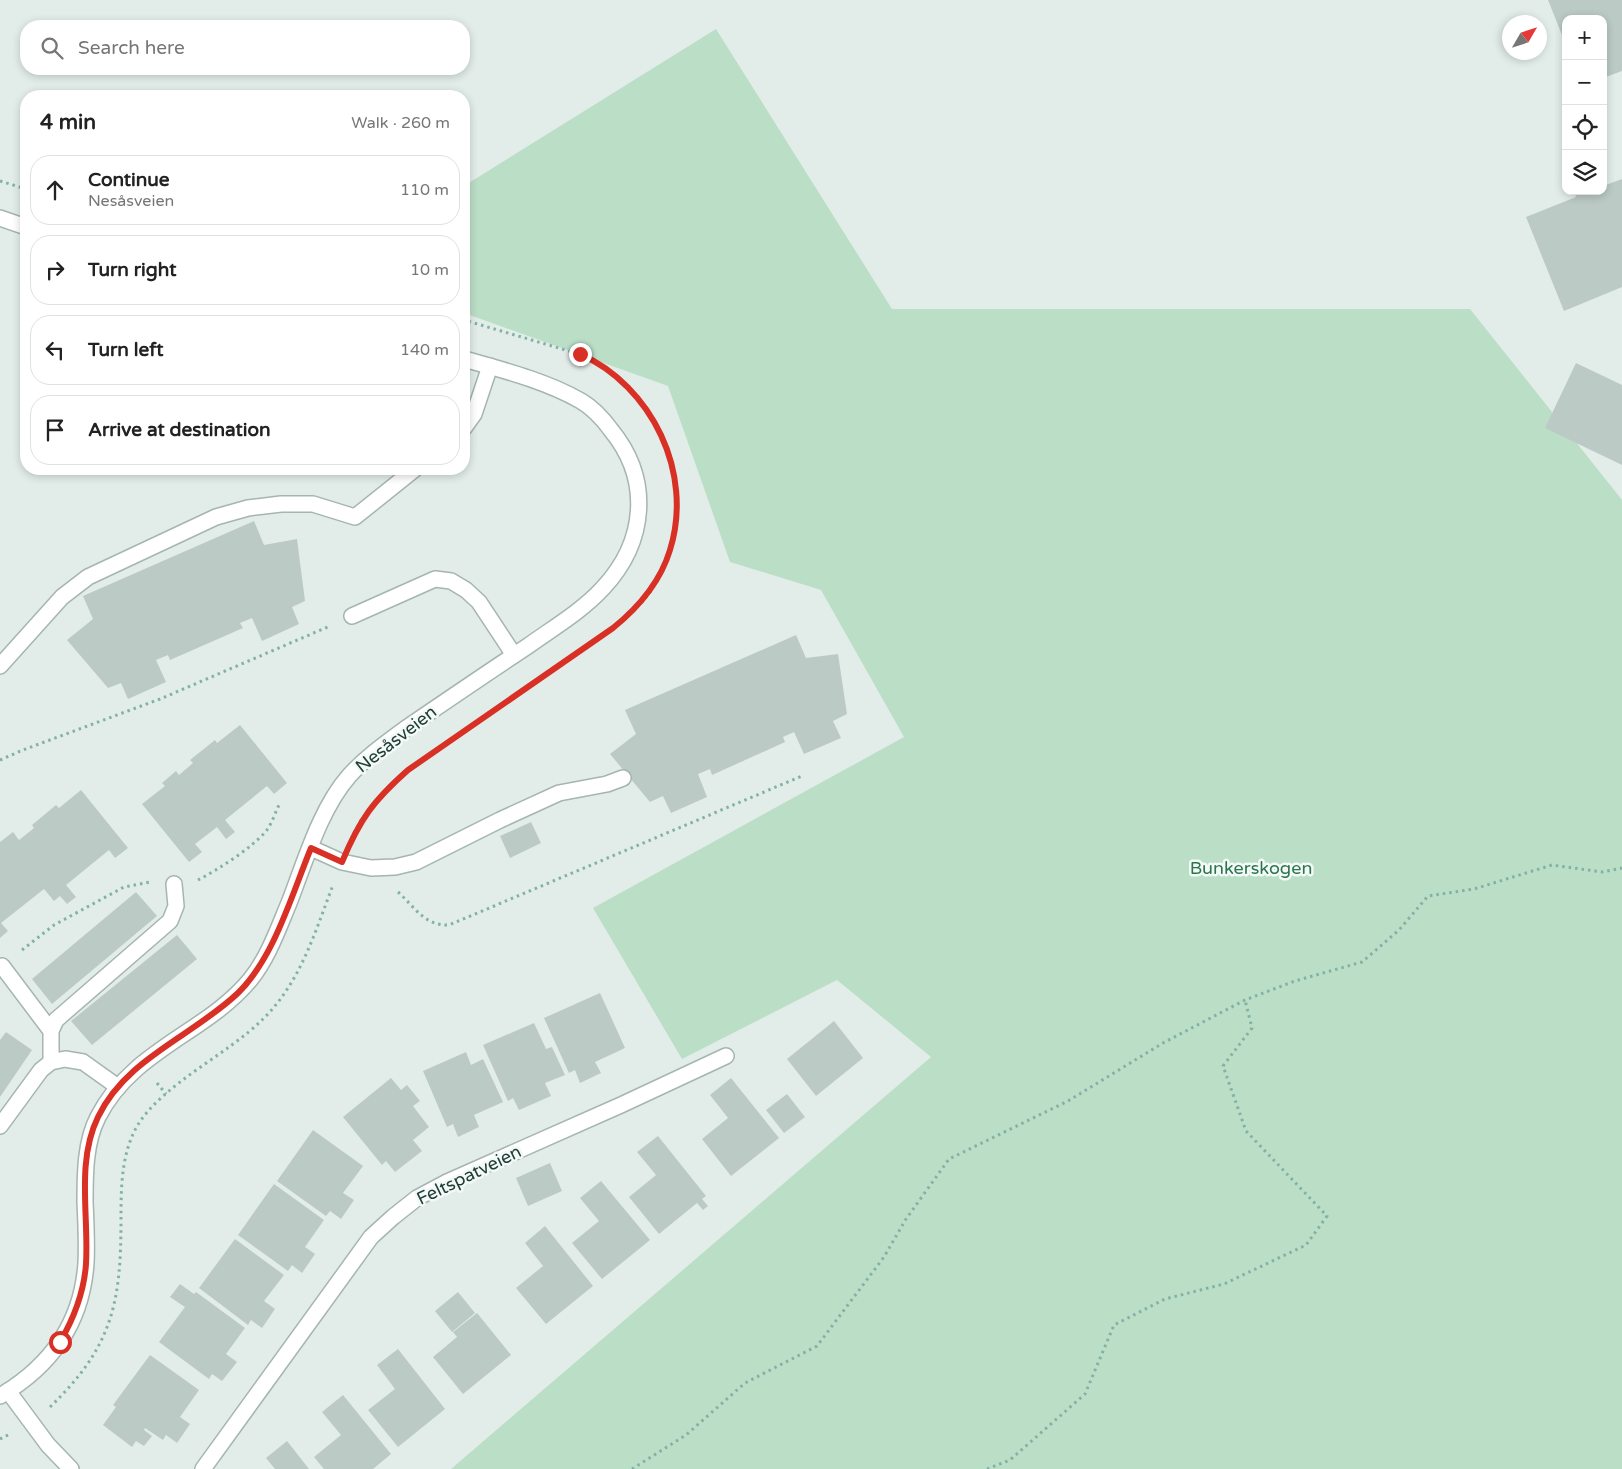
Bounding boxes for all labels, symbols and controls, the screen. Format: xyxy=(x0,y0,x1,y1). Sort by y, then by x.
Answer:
north arrow xyxy=(1502,15,1547,60)
map controls xyxy=(1562,15,1607,195)
button: + xyxy=(1562,15,1607,60)
search box xyxy=(20,20,470,75)
icon: search xyxy=(38,34,66,62)
text: Search here xyxy=(78,37,185,59)
button: − xyxy=(1562,60,1607,105)
button: locate xyxy=(1562,105,1607,150)
text: 4 min xyxy=(40,110,96,135)
text: Walk · 260 m xyxy=(351,113,450,133)
button: layers xyxy=(1562,150,1607,195)
text: Continue xyxy=(88,169,170,191)
icon: ahead xyxy=(41,176,69,204)
text: 110 m xyxy=(400,180,449,200)
text: Nesåsveien xyxy=(88,191,174,211)
icon: right xyxy=(41,256,69,284)
text: Turn right xyxy=(88,259,176,281)
text: 10 m xyxy=(410,260,449,280)
icon: left xyxy=(41,336,69,364)
text: Turn left xyxy=(88,339,164,361)
text: 140 m xyxy=(400,340,449,360)
route end xyxy=(569,343,592,366)
icon: arrive xyxy=(41,416,69,444)
text: Arrive at destination xyxy=(88,419,271,441)
street label: Nesåsveien xyxy=(351,700,441,778)
park label: Bunkerskogen xyxy=(1190,857,1312,879)
street label: Feltspatveien xyxy=(413,1140,525,1210)
route start xyxy=(49,1331,72,1354)

